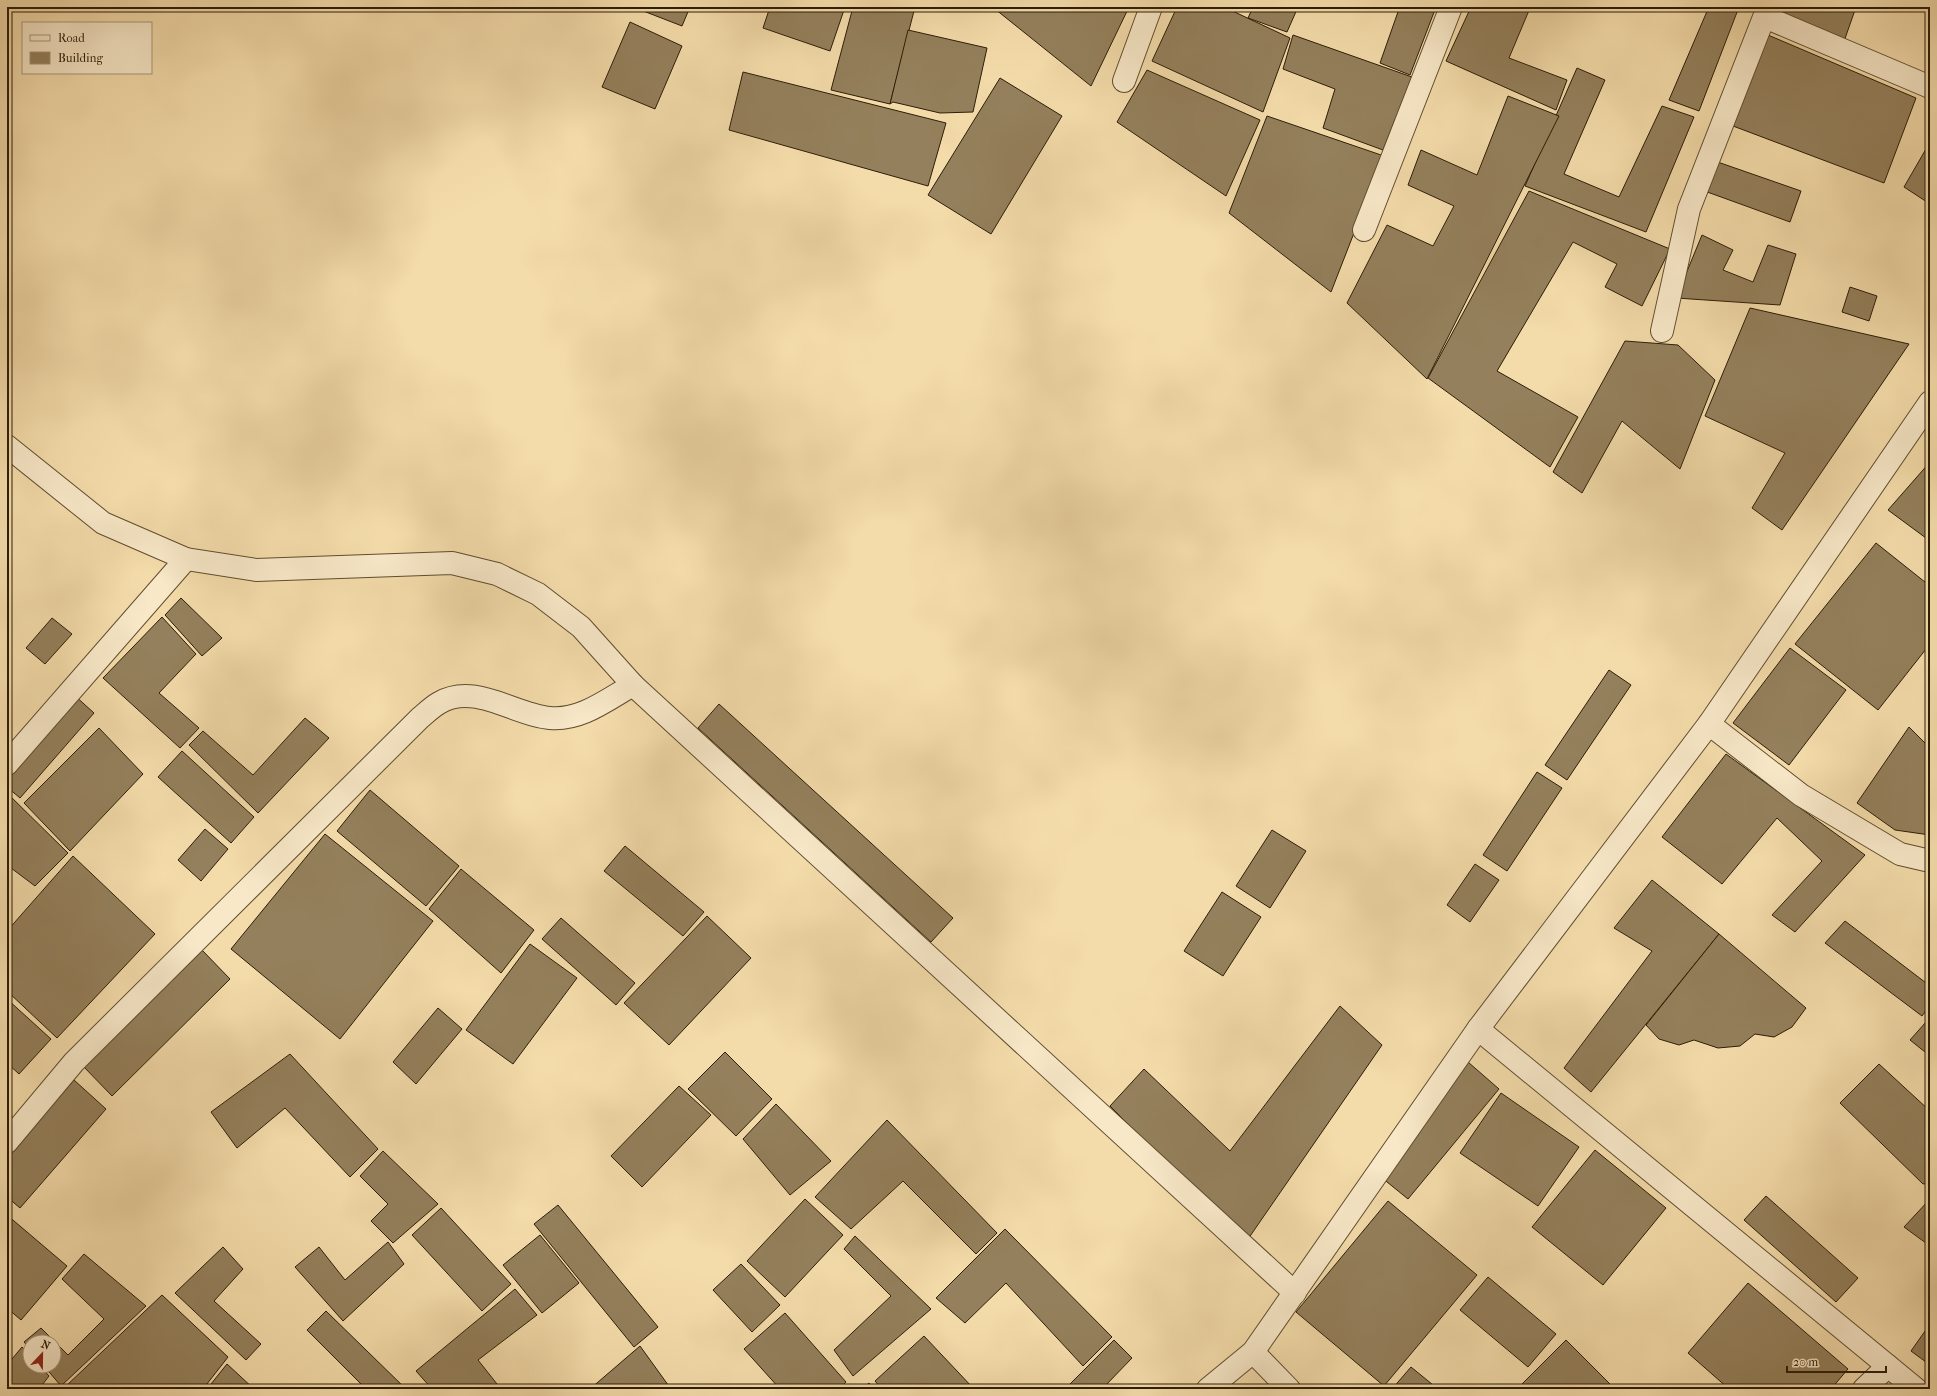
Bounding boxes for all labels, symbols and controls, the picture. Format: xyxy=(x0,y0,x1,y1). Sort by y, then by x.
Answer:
legend xyxy=(22,22,152,74)
text: Road xyxy=(58,31,85,45)
text: Building xyxy=(58,51,103,65)
north arrow xyxy=(22,1334,62,1374)
text: N xyxy=(39,1338,52,1353)
scale bar xyxy=(1787,1348,1886,1374)
text: 20 m xyxy=(1793,1355,1818,1369)

